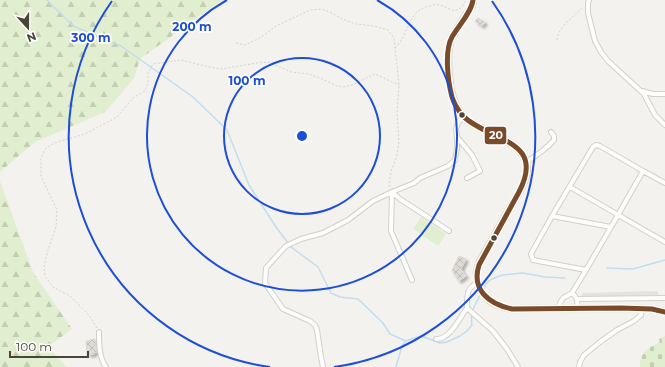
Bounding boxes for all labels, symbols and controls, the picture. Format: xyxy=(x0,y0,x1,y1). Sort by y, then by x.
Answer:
north arrow xyxy=(8,8,48,48)
text: 200 m xyxy=(172,19,212,34)
text: N xyxy=(25,29,38,45)
text: 300 m xyxy=(70,30,111,45)
text: 100 m xyxy=(229,73,265,88)
unlabelled marker xyxy=(457,110,467,120)
line badge: 20 xyxy=(484,126,507,145)
text: 20 xyxy=(489,128,504,142)
centre of rings xyxy=(295,129,309,143)
unlabelled marker xyxy=(489,233,499,243)
scale bar xyxy=(10,333,88,359)
text: 100 m xyxy=(16,339,52,354)

